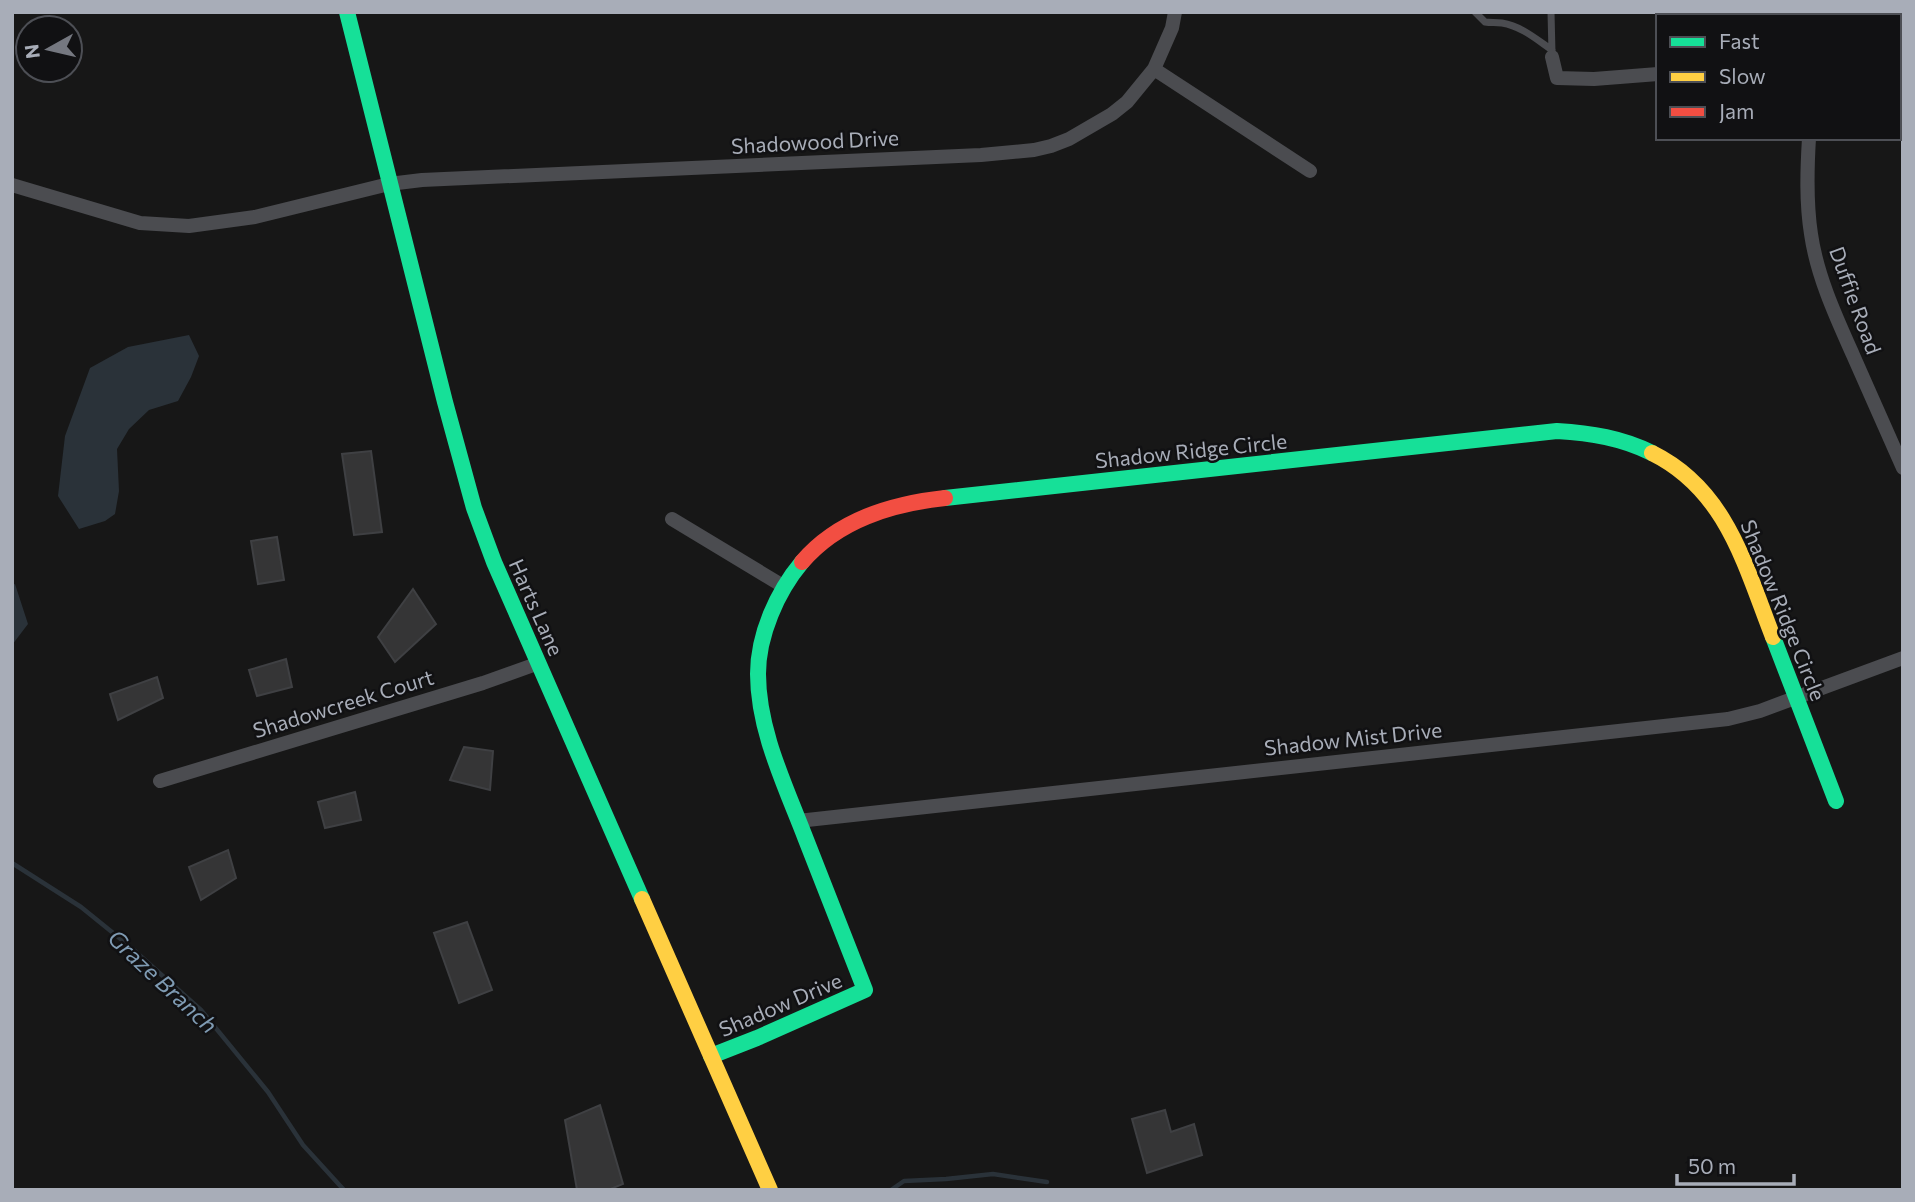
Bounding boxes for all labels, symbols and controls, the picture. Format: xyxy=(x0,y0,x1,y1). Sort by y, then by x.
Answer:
north arrow xyxy=(14,14,84,84)
legend xyxy=(1656,14,1901,140)
text: Fast xyxy=(1719,28,1760,53)
text: N xyxy=(19,43,44,60)
text: Slow xyxy=(1719,63,1766,88)
text: Jam xyxy=(1719,98,1754,123)
street label: Shadowood Drive xyxy=(730,124,900,158)
street label: Duffie Road xyxy=(1825,243,1887,357)
street label: Shadow Ridge Circle xyxy=(1094,427,1288,473)
street label: Shadow Ridge Circle xyxy=(1736,516,1832,704)
street label: Harts Lane xyxy=(505,555,569,659)
street label: Shadowcreek Court xyxy=(250,664,436,742)
street label: Shadow Mist Drive xyxy=(1263,716,1443,760)
water label: Graze Branch xyxy=(103,923,223,1039)
street label: Shadow Drive xyxy=(715,967,845,1041)
scale bar xyxy=(1677,1142,1794,1186)
text: 50 m xyxy=(1688,1153,1736,1178)

